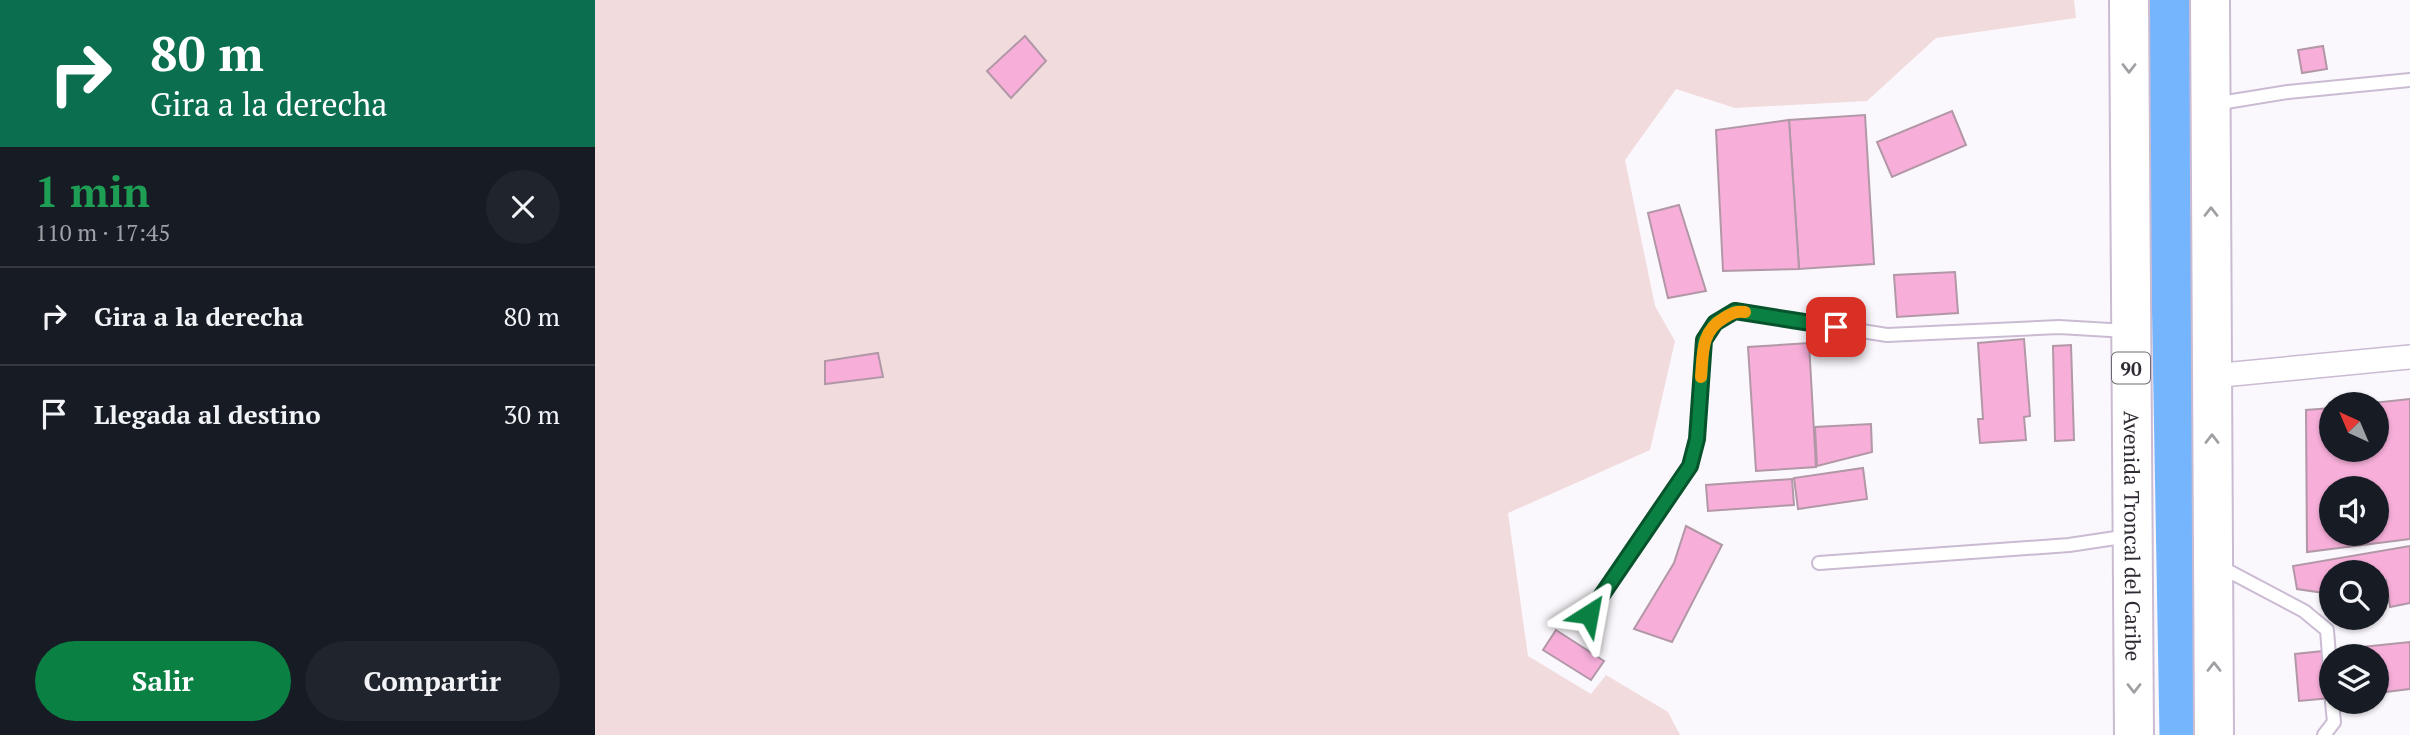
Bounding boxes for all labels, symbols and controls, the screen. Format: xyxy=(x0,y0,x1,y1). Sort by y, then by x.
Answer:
text: 80 m xyxy=(150,20,264,85)
icon: right xyxy=(35,28,126,119)
one-way arrow xyxy=(2121,63,2137,74)
text: Gira a la derecha xyxy=(150,83,387,125)
text: 1 min xyxy=(35,163,150,219)
button: close xyxy=(486,170,560,244)
one-way arrow xyxy=(2203,206,2219,217)
text: 110 m · 17:45 xyxy=(35,217,170,248)
icon: right xyxy=(35,297,73,335)
pin xyxy=(1806,297,1866,357)
text: Gira a la derecha xyxy=(94,299,304,333)
text: 80 m xyxy=(504,299,560,333)
icon: arrive xyxy=(1817,308,1855,346)
road number: 90 xyxy=(2112,352,2150,384)
north arrow xyxy=(2319,392,2389,462)
map controls xyxy=(2319,392,2389,714)
icon: arrive xyxy=(35,395,73,433)
text: Llegada al destino xyxy=(94,397,321,431)
text: 30 m xyxy=(504,397,560,431)
street label: Avenida Troncal del Caribe xyxy=(2118,411,2147,661)
one-way arrow xyxy=(2204,434,2220,444)
button: sound xyxy=(2319,476,2389,546)
button: search xyxy=(2319,560,2389,630)
position arrow xyxy=(1552,577,1626,651)
button: Salir xyxy=(35,641,291,721)
button: Compartir xyxy=(305,641,560,721)
button: layers xyxy=(2319,644,2389,714)
one-way arrow xyxy=(2206,661,2221,672)
one-way arrow xyxy=(2126,683,2142,693)

